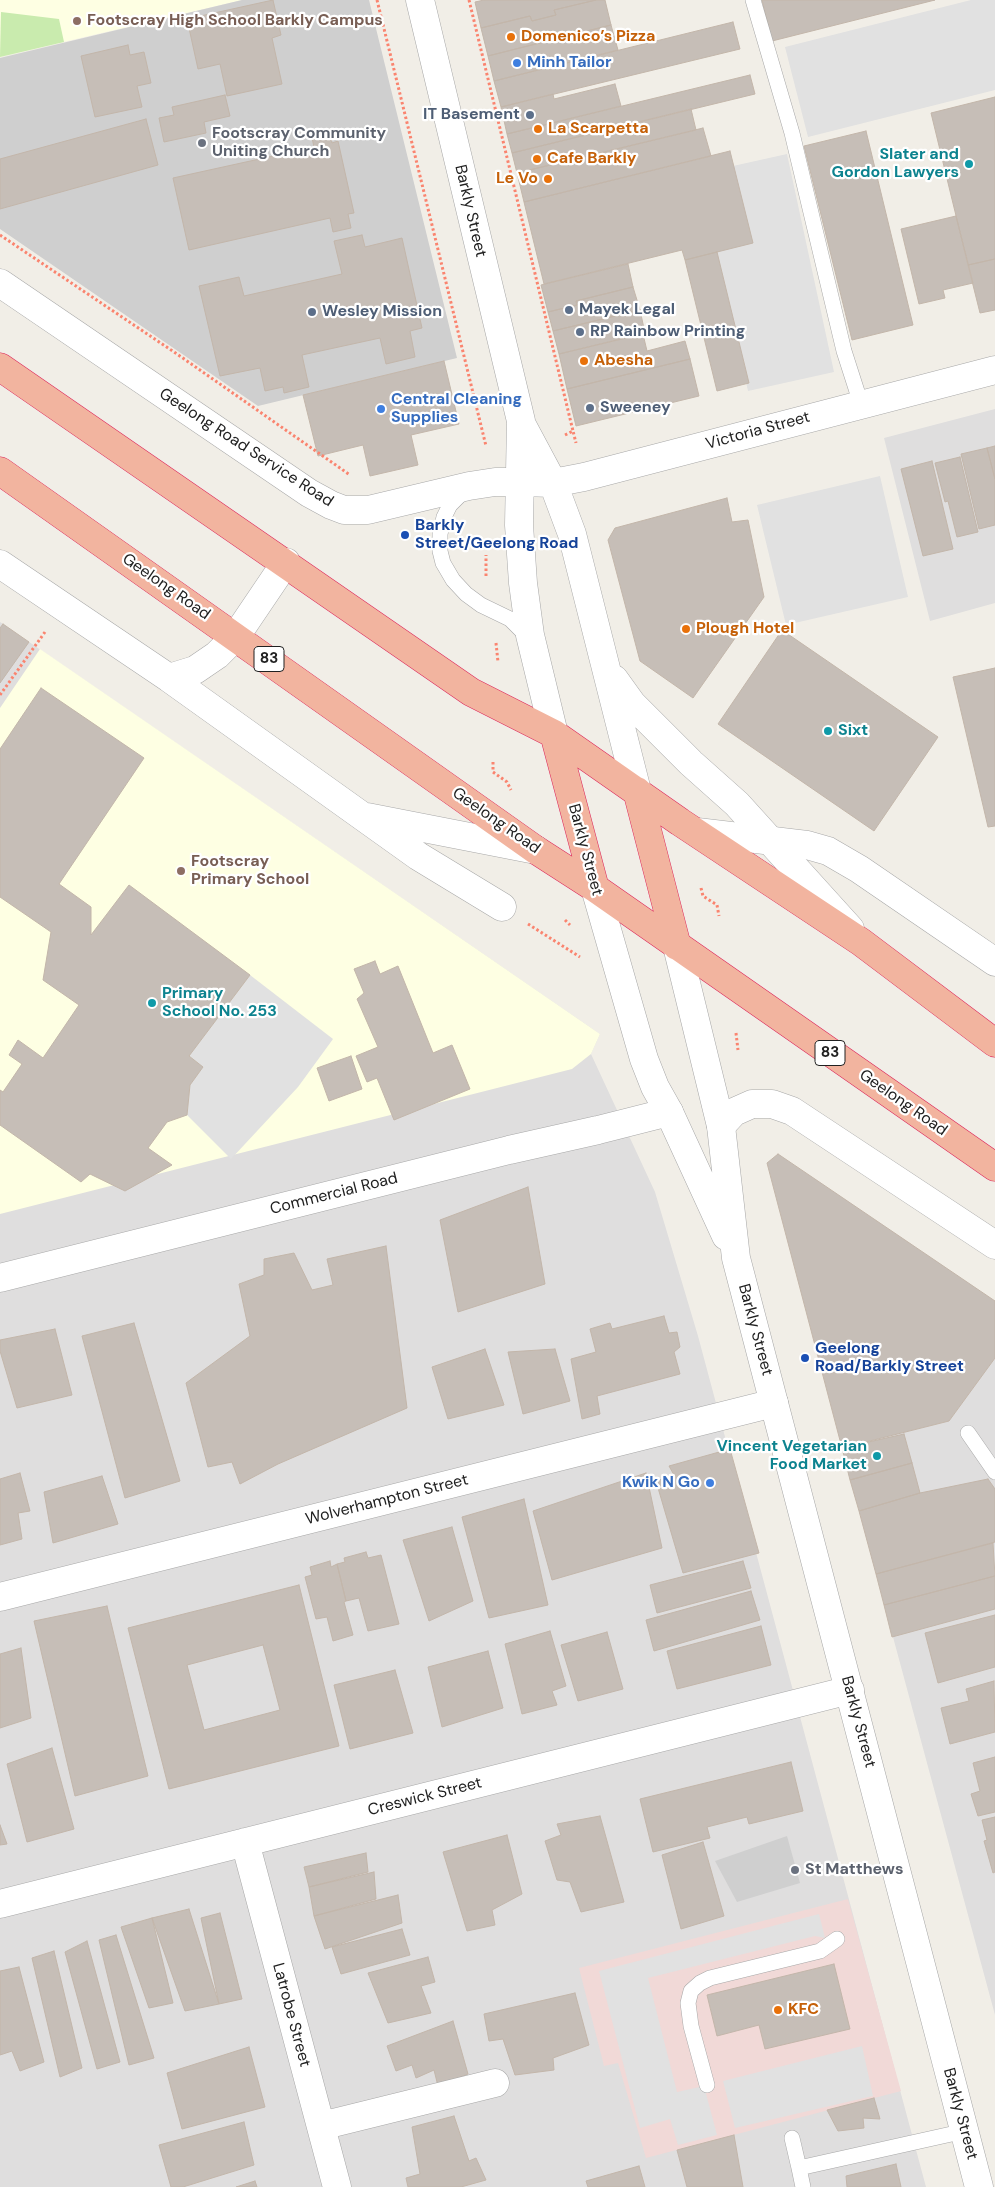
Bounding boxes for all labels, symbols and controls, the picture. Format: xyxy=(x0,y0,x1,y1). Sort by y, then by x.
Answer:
place label: Footscray High School Barkly Campus xyxy=(87,11,383,31)
marker: Footscray High School Barkly Campus xyxy=(71,15,83,27)
place label: Domenico’s Pizza xyxy=(521,27,655,47)
marker: Domenico’s Pizza xyxy=(505,31,517,43)
place label: Minh Tailor xyxy=(527,53,612,73)
marker: Minh Tailor xyxy=(511,57,523,69)
place label: IT Basement xyxy=(423,105,520,125)
marker: IT Basement xyxy=(524,109,536,121)
place label: La Scarpetta xyxy=(548,119,649,139)
marker: La Scarpetta xyxy=(532,123,544,135)
place label: Footscray Community Uniting Church xyxy=(212,124,386,162)
marker: Footscray Community Uniting Church xyxy=(196,137,208,149)
place label: Slater and Gordon Lawyers xyxy=(831,145,959,183)
place label: Cafe Barkly xyxy=(547,149,637,169)
marker: Cafe Barkly xyxy=(531,153,543,165)
marker: Slater and Gordon Lawyers xyxy=(963,158,975,170)
street label: Barkly Street xyxy=(450,163,490,259)
place label: Le Vo xyxy=(496,169,538,189)
marker: Le Vo xyxy=(542,173,554,185)
place label: Mayek Legal xyxy=(579,300,675,320)
place label: Wesley Mission xyxy=(322,302,442,322)
marker: Mayek Legal xyxy=(563,304,575,316)
marker: Wesley Mission xyxy=(306,306,318,318)
place label: RP Rainbow Printing xyxy=(590,322,745,342)
marker: RP Rainbow Printing xyxy=(574,326,586,338)
place label: Abesha xyxy=(594,351,653,371)
marker: Abesha xyxy=(578,355,590,367)
street label: Geelong Road Service Road xyxy=(155,385,337,511)
place label: Central Cleaning Supplies xyxy=(391,390,522,428)
place label: Sweeney xyxy=(600,398,671,418)
marker: Sweeney xyxy=(584,402,596,414)
marker: Central Cleaning Supplies xyxy=(375,403,387,415)
street label: Victoria Street xyxy=(704,408,812,454)
place label: Barkly Street/Geelong Road xyxy=(415,516,579,554)
marker: Barkly Street/Geelong Road xyxy=(399,529,411,541)
street label: Geelong Road xyxy=(118,550,214,624)
place label: Plough Hotel xyxy=(696,619,794,639)
marker: Plough Hotel xyxy=(680,623,692,635)
road number: 83 xyxy=(254,646,284,672)
place label: Sixt xyxy=(838,721,868,741)
marker: Sixt xyxy=(822,725,834,737)
street label: Geelong Road xyxy=(448,784,544,858)
street label: Barkly Street xyxy=(564,802,606,898)
place label: Footscray Primary School xyxy=(191,852,309,890)
marker: Footscray Primary School xyxy=(175,865,187,877)
place label: Primary School No. 253 xyxy=(162,984,277,1022)
marker: Primary School No. 253 xyxy=(146,997,158,1009)
road number: 83 xyxy=(815,1040,845,1066)
street label: Geelong Road xyxy=(855,1066,951,1140)
street label: Commercial Road xyxy=(268,1169,400,1219)
street label: Barkly Street xyxy=(734,1282,776,1378)
place label: Geelong Road/Barkly Street xyxy=(815,1339,964,1377)
marker: Geelong Road/Barkly Street xyxy=(799,1352,811,1364)
place label: Vincent Vegetarian Food Market xyxy=(717,1437,867,1475)
marker: Vincent Vegetarian Food Market xyxy=(871,1450,883,1462)
street label: Wolverhampton Street xyxy=(304,1470,470,1530)
place label: Kwik N Go xyxy=(622,1473,700,1493)
marker: Kwik N Go xyxy=(704,1477,716,1489)
street label: Barkly Street xyxy=(837,1674,879,1770)
street label: Creswick Street xyxy=(366,1774,484,1820)
place label: St Matthews xyxy=(805,1860,903,1880)
marker: St Matthews xyxy=(789,1864,801,1876)
street label: Latrobe Street xyxy=(268,1961,314,2069)
place label: KFC xyxy=(788,2000,819,2020)
marker: KFC xyxy=(772,2004,784,2016)
street label: Barkly Street xyxy=(939,2066,981,2162)

